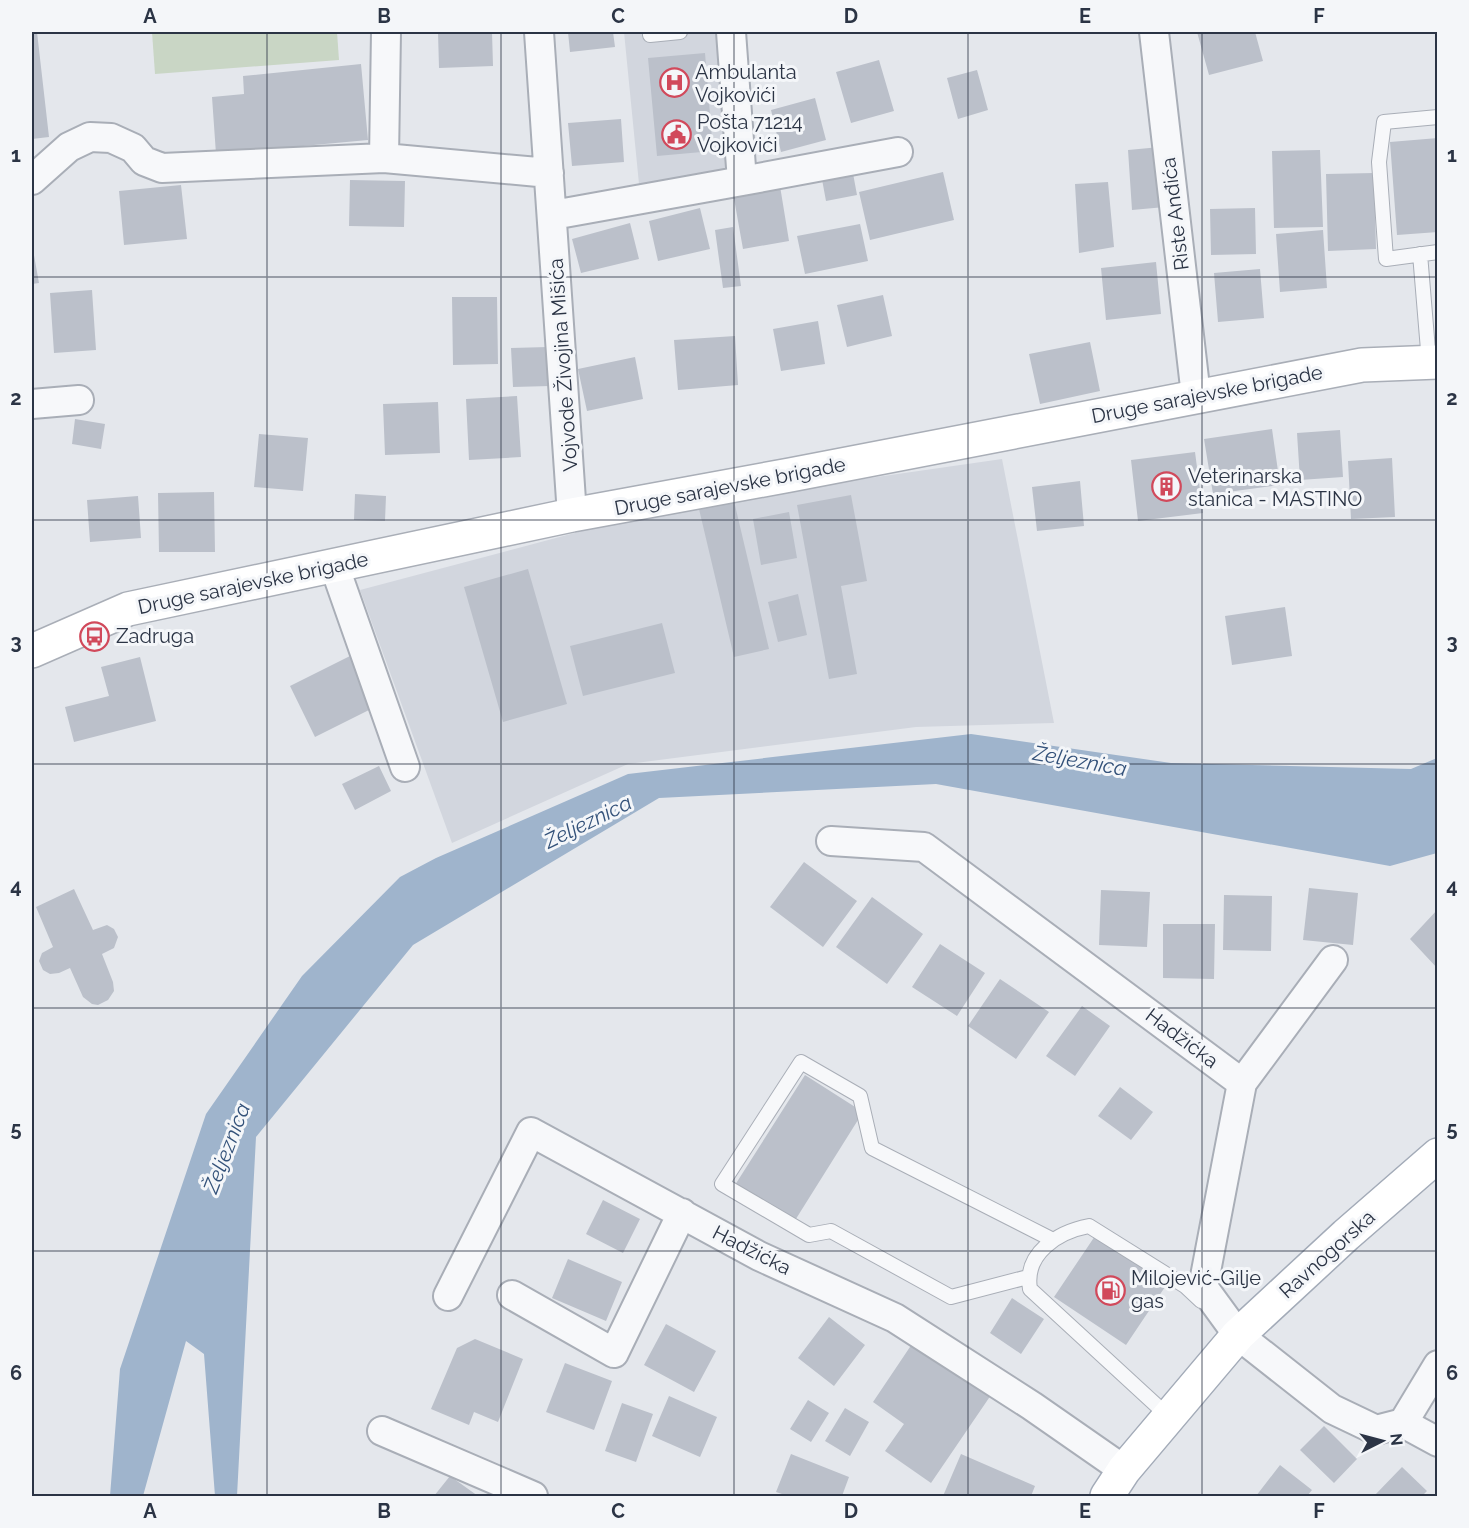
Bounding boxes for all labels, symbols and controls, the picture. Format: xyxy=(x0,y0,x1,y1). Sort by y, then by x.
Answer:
text: A xyxy=(143,4,157,28)
text: B xyxy=(377,4,391,28)
text: C xyxy=(611,4,625,28)
text: D xyxy=(844,4,858,28)
text: E xyxy=(1079,4,1091,28)
text: F xyxy=(1313,4,1325,28)
place label: Ambulanta Vojkovići xyxy=(695,60,797,107)
hospital icon: Ambulanta Vojkovići xyxy=(658,67,690,99)
place label: Pošta 71214 Vojkovići xyxy=(697,110,803,157)
public building icon: Pošta 71214 Vojkovići xyxy=(660,118,692,150)
text: 1 xyxy=(11,143,21,167)
text: 1 xyxy=(1447,143,1457,167)
street label: Riste Anđića xyxy=(1156,156,1194,272)
street label: Vojvode Živojina Mišića xyxy=(543,258,582,472)
street label: Druge sarajevske brigade xyxy=(1089,360,1325,428)
text: 2 xyxy=(10,386,22,410)
text: 2 xyxy=(1446,386,1458,410)
street label: Druge sarajevske brigade xyxy=(612,452,848,520)
place label: Veterinarska stanica - MASTINO xyxy=(1188,464,1362,511)
building icon: Veterinarska stanica - MASTINO xyxy=(1151,471,1183,503)
street label: Druge sarajevske brigade xyxy=(136,547,371,619)
bus stop icon: Zadruga xyxy=(79,620,111,652)
place label: Zadruga xyxy=(116,624,194,648)
text: 3 xyxy=(10,630,22,654)
text: 3 xyxy=(1446,630,1458,654)
water label: Željeznica xyxy=(1030,740,1129,781)
water label: Željeznica xyxy=(539,790,636,854)
text: 4 xyxy=(10,874,22,898)
text: 4 xyxy=(1446,874,1458,898)
street label: Hadžićka xyxy=(1141,1003,1223,1073)
water label: Željeznica xyxy=(198,1099,255,1197)
text: 5 xyxy=(10,1117,22,1141)
text: 5 xyxy=(1446,1117,1458,1141)
street label: Ravnogorska xyxy=(1274,1205,1380,1303)
street label: Hadžićka xyxy=(709,1220,795,1280)
place label: Milojević-Gilje gas xyxy=(1131,1266,1261,1313)
fuel station icon: Milojević-Gilje gas xyxy=(1094,1274,1126,1306)
text: 6 xyxy=(10,1361,22,1385)
text: 6 xyxy=(1446,1361,1458,1385)
north arrow xyxy=(1352,1411,1412,1471)
text: N xyxy=(1386,1432,1407,1447)
text: A xyxy=(143,1499,157,1523)
text: B xyxy=(377,1499,391,1523)
text: C xyxy=(611,1499,625,1523)
text: D xyxy=(844,1499,858,1523)
text: E xyxy=(1079,1499,1091,1523)
text: F xyxy=(1313,1499,1325,1523)

